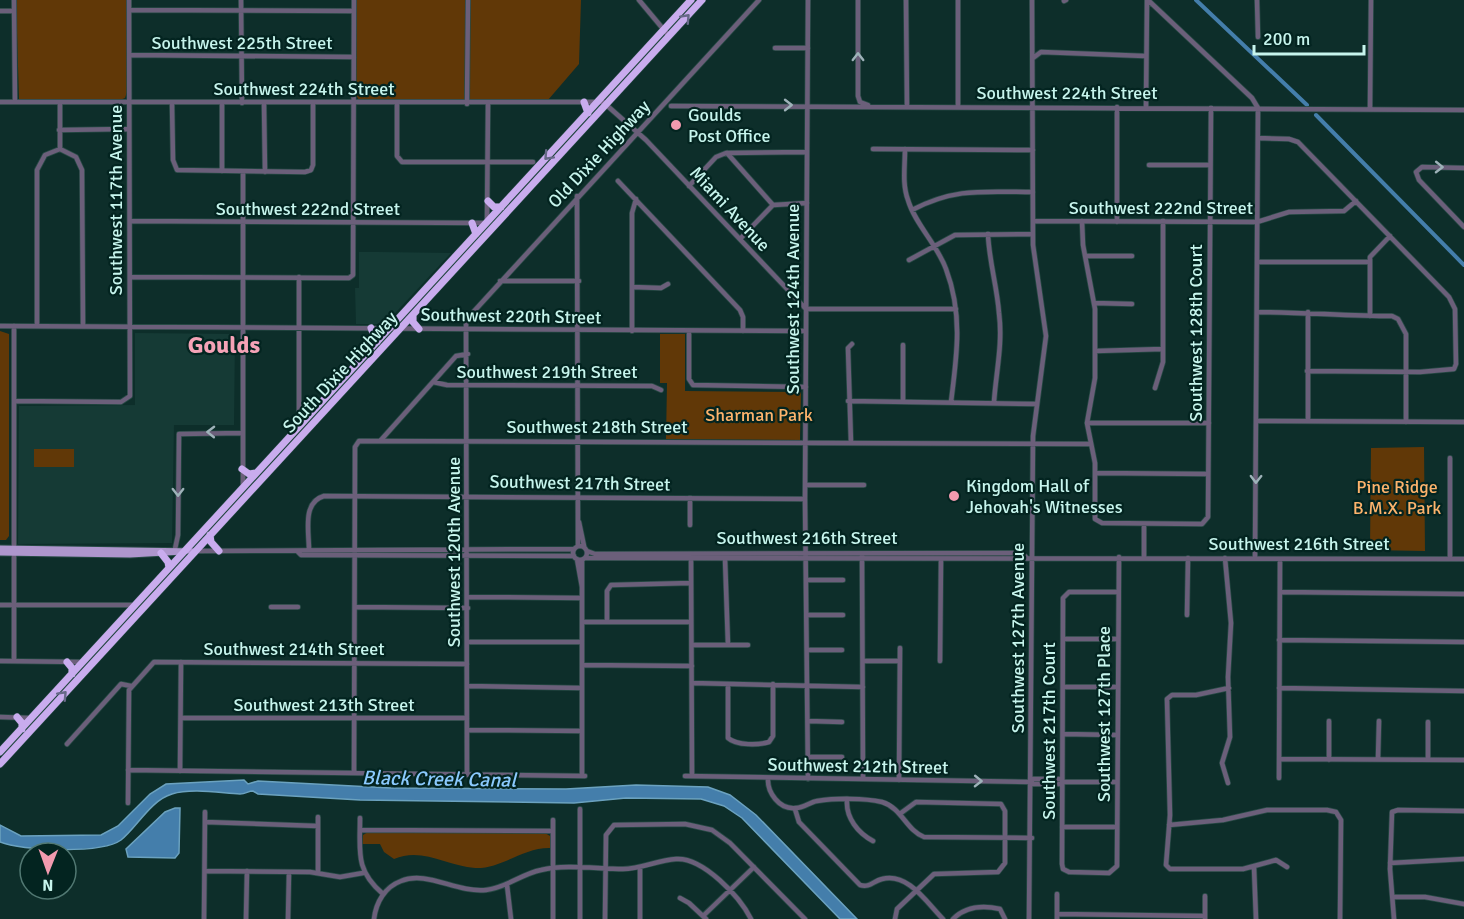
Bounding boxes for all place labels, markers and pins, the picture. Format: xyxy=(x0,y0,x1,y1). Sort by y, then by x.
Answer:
place label: Goulds Post Office xyxy=(688,104,770,147)
marker: Goulds Post Office xyxy=(669,118,683,132)
place label: Kingdom Hall of Jehovah's Witnesses xyxy=(966,475,1123,518)
marker: Kingdom Hall of Jehovah's Witnesses xyxy=(947,489,961,503)

